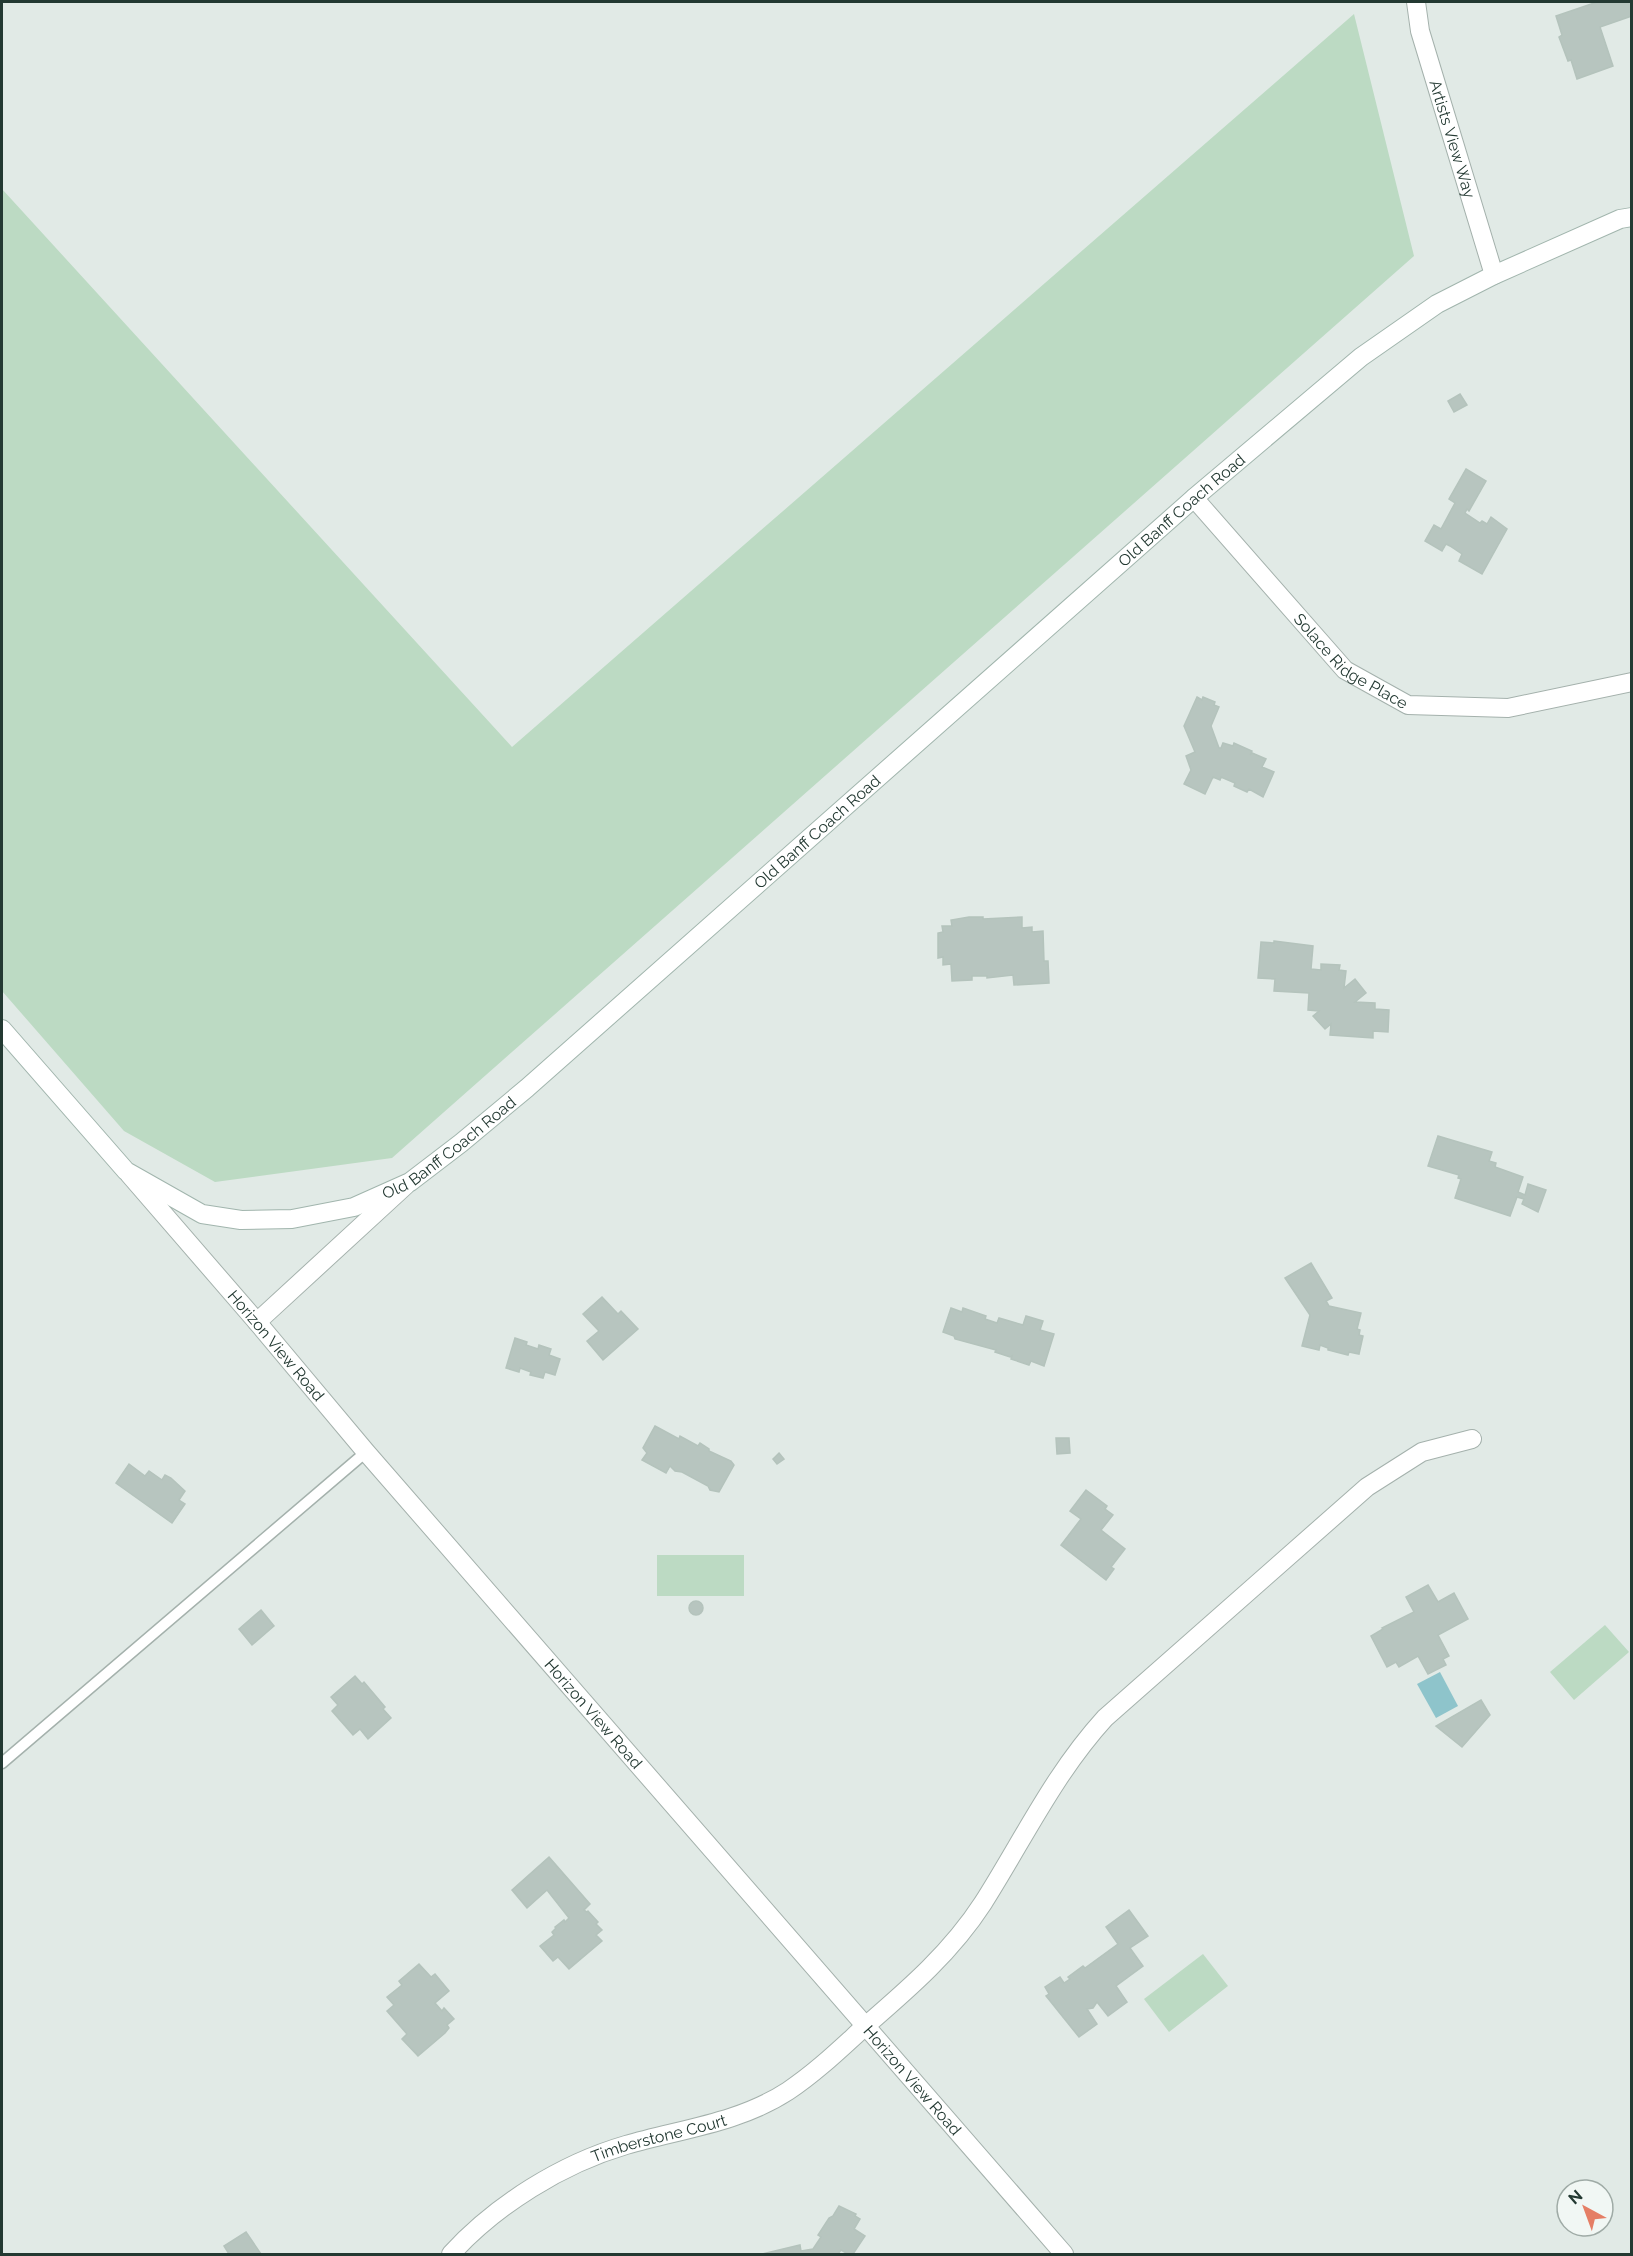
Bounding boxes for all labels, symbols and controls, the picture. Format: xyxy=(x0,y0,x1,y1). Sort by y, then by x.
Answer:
street label: Artists View Way xyxy=(1425,78,1479,201)
street label: Old Banff Coach Road xyxy=(1114,450,1249,571)
street label: Solace Ridge Place xyxy=(1290,610,1411,713)
street label: Old Banff Coach Road xyxy=(750,771,884,893)
street label: Old Banff Coach Road xyxy=(379,1093,520,1203)
street label: Horizon View Road xyxy=(224,1286,328,1405)
street label: Horizon View Road xyxy=(540,1655,646,1773)
street label: Horizon View Road xyxy=(859,2022,965,2139)
street label: Timberstone Court xyxy=(589,2110,729,2166)
north arrow xyxy=(1555,2178,1615,2238)
text: N xyxy=(1565,2186,1586,2208)

